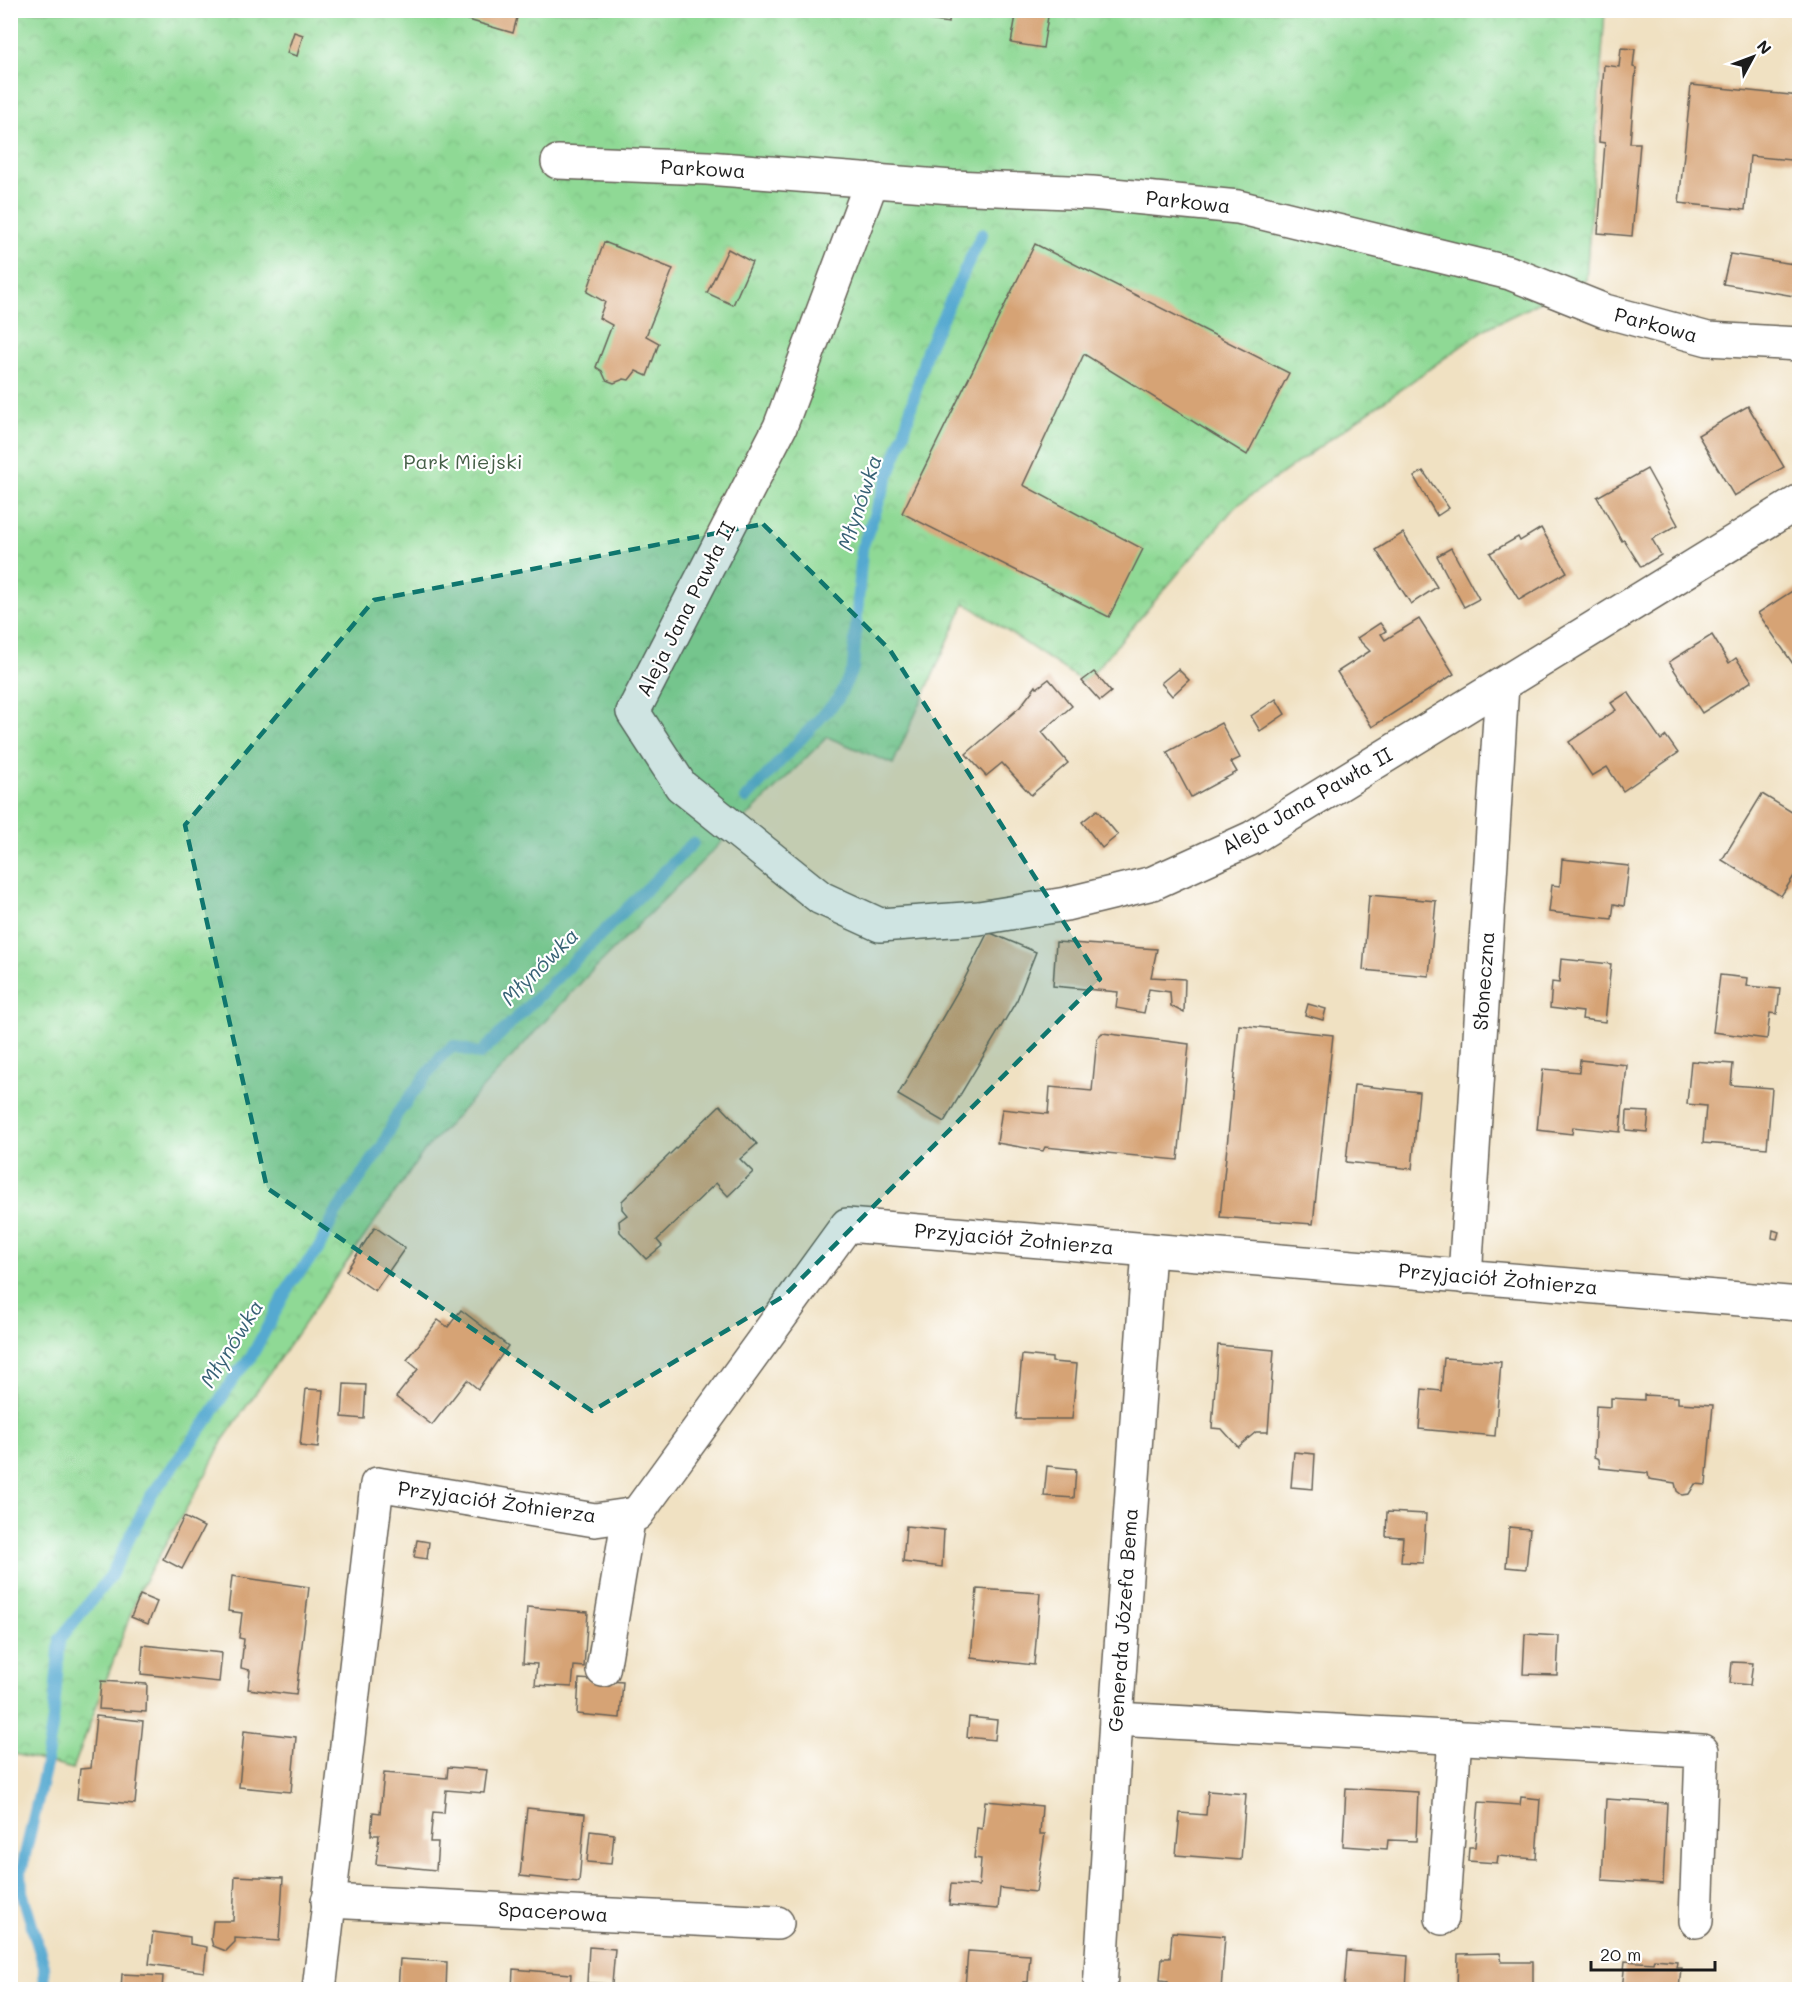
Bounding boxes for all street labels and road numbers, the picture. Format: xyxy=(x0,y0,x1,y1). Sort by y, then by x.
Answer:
street label: Parkowa xyxy=(660,153,746,183)
street label: Parkowa xyxy=(1144,184,1232,218)
street label: Parkowa xyxy=(1612,300,1701,348)
street label: Aleja Jana Pawła II xyxy=(630,516,741,700)
street label: Aleja Jana Pawła II xyxy=(1216,741,1397,860)
street label: Słoneczna xyxy=(1467,931,1499,1031)
street label: Przyjaciół Żołnierza xyxy=(913,1216,1115,1260)
street label: Przyjaciół Żołnierza xyxy=(1397,1256,1599,1300)
street label: Przyjaciół Żołnierza xyxy=(396,1474,598,1528)
street label: Generała Józefa Bema xyxy=(1101,1507,1143,1733)
street label: Spacerowa xyxy=(497,1895,609,1927)

